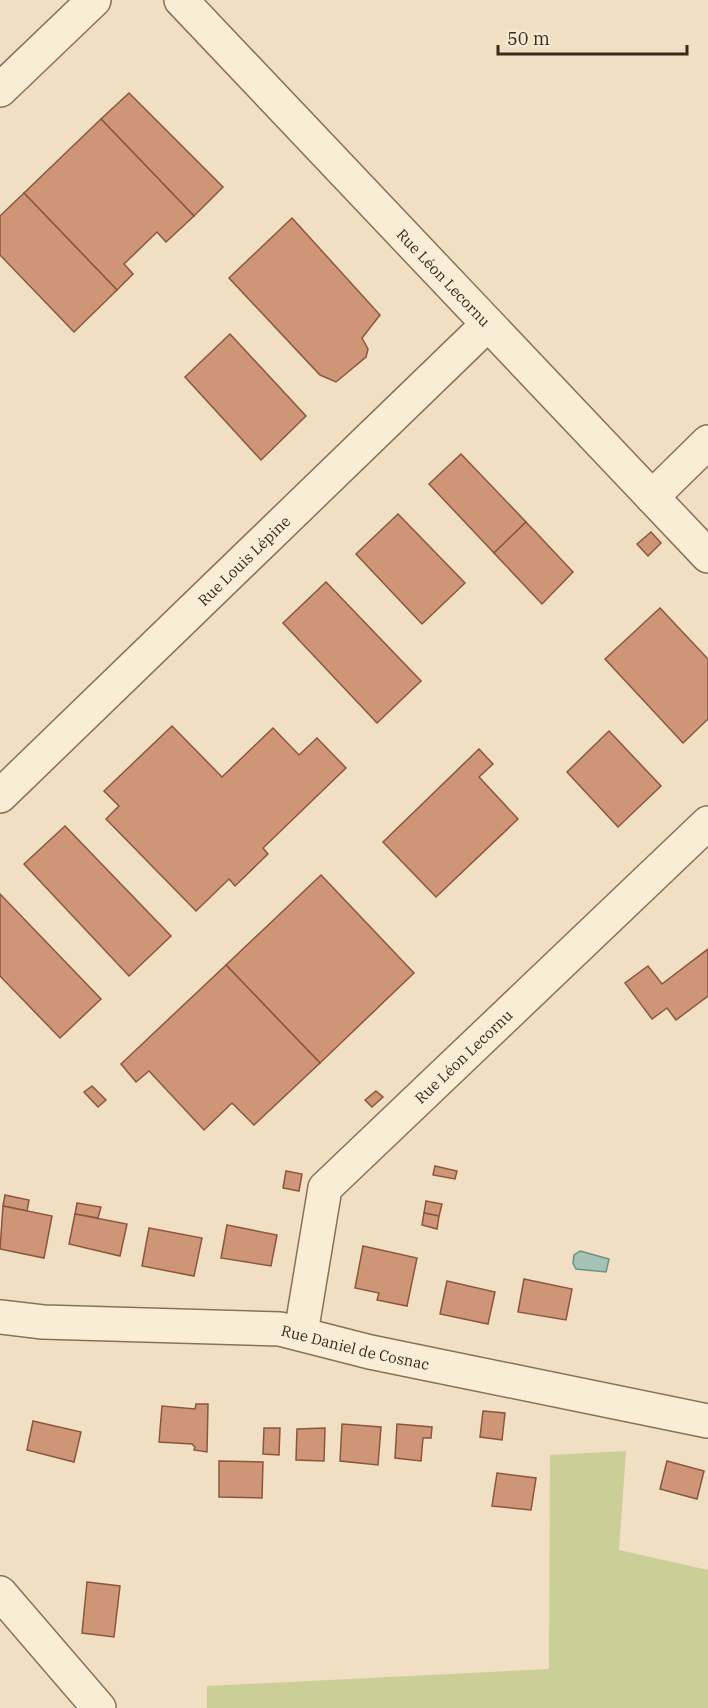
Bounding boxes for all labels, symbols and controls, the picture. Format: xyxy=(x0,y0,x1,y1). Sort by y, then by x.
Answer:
scale bar xyxy=(498,18,687,56)
text: 50 m xyxy=(507,27,550,50)
street label: Rue Léon Lecornu xyxy=(393,224,495,330)
street label: Rue Louis Lépine xyxy=(193,511,294,609)
street label: Rue Léon Lecornu xyxy=(410,1005,516,1107)
street label: Rue Daniel de Cosnac xyxy=(279,1320,431,1373)

